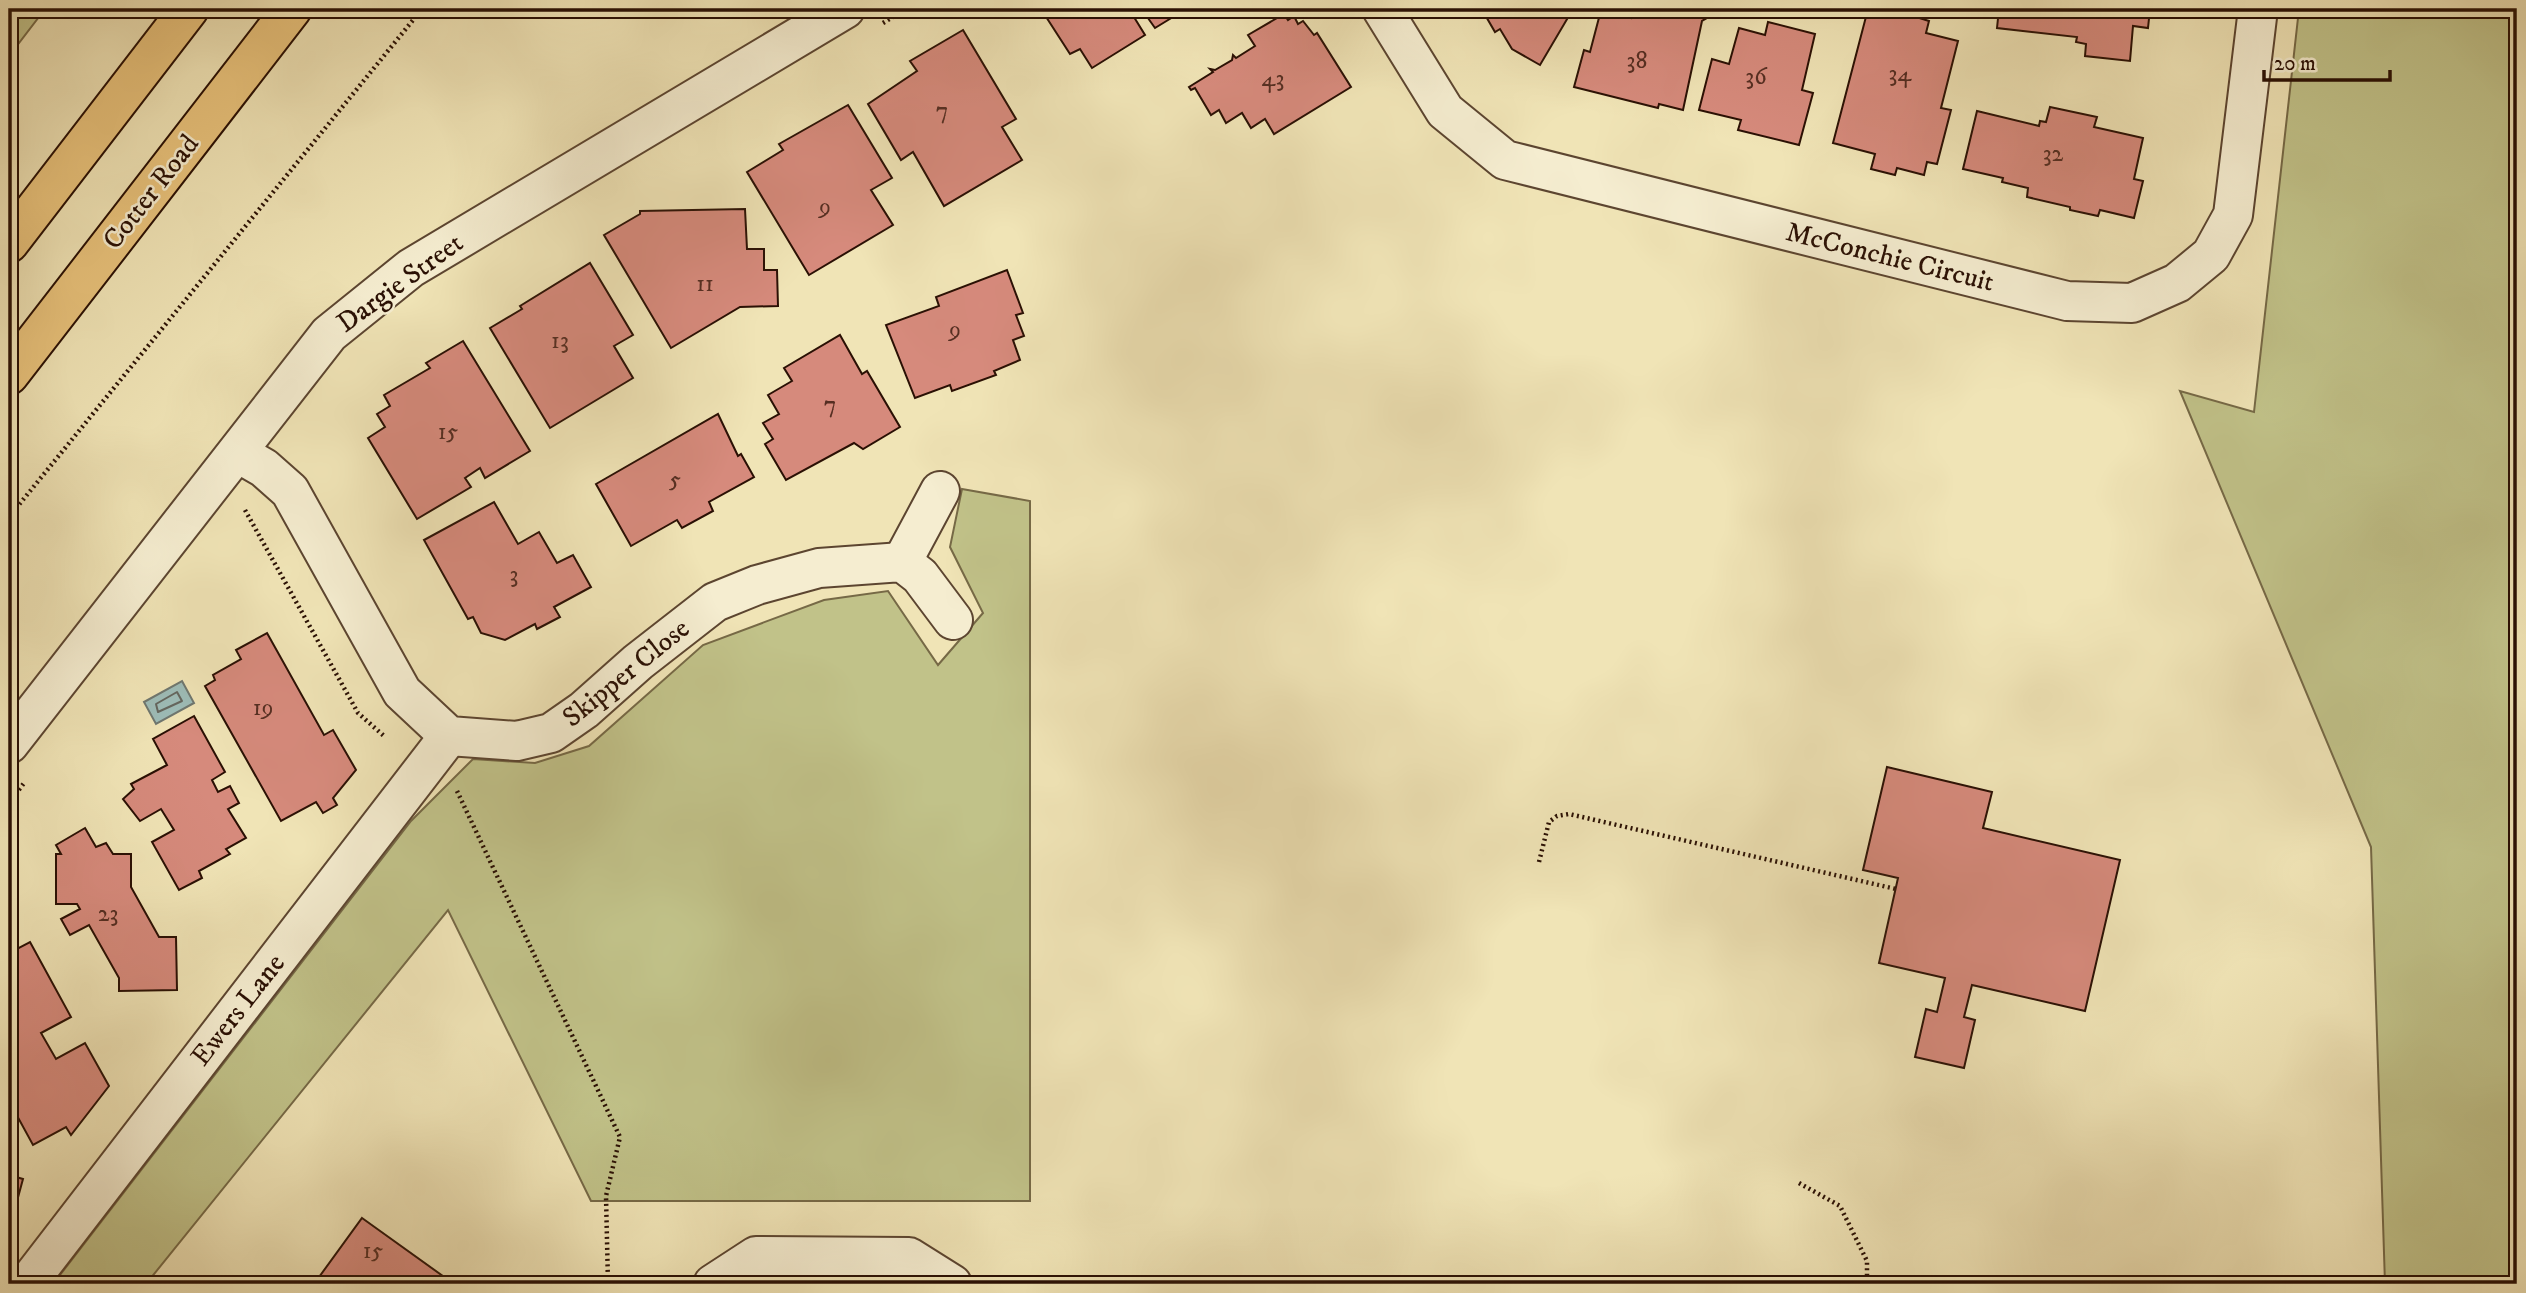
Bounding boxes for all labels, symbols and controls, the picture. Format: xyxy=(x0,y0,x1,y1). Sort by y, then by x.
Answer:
scale bar xyxy=(2264,38,2390,82)
house number: 38 xyxy=(1627,46,1647,76)
text: 20 m xyxy=(2274,51,2316,77)
house number: 34 xyxy=(1889,59,1913,89)
house number: 36 xyxy=(1745,62,1768,92)
house number: 43 xyxy=(1262,64,1284,94)
house number: 7 xyxy=(936,96,948,126)
street label: Cotter Road xyxy=(95,128,207,256)
house number: 32 xyxy=(2043,139,2064,169)
house number: 9 xyxy=(818,192,831,222)
street label: McConchie Circuit xyxy=(1782,214,1998,300)
street label: Dargie Street xyxy=(330,225,470,341)
house number: 11 xyxy=(696,269,714,299)
house number: 9 xyxy=(948,315,961,345)
house number: 13 xyxy=(551,326,569,356)
house number: 7 xyxy=(824,390,836,420)
house number: 15 xyxy=(438,417,458,447)
house number: 5 xyxy=(669,465,681,495)
house number: 3 xyxy=(510,560,518,590)
street label: Skipper Close xyxy=(555,611,697,735)
house number: 19 xyxy=(253,693,273,723)
house number: 23 xyxy=(98,899,118,929)
street label: Ewers Lane xyxy=(183,947,293,1073)
house number: 15 xyxy=(363,1236,383,1266)

